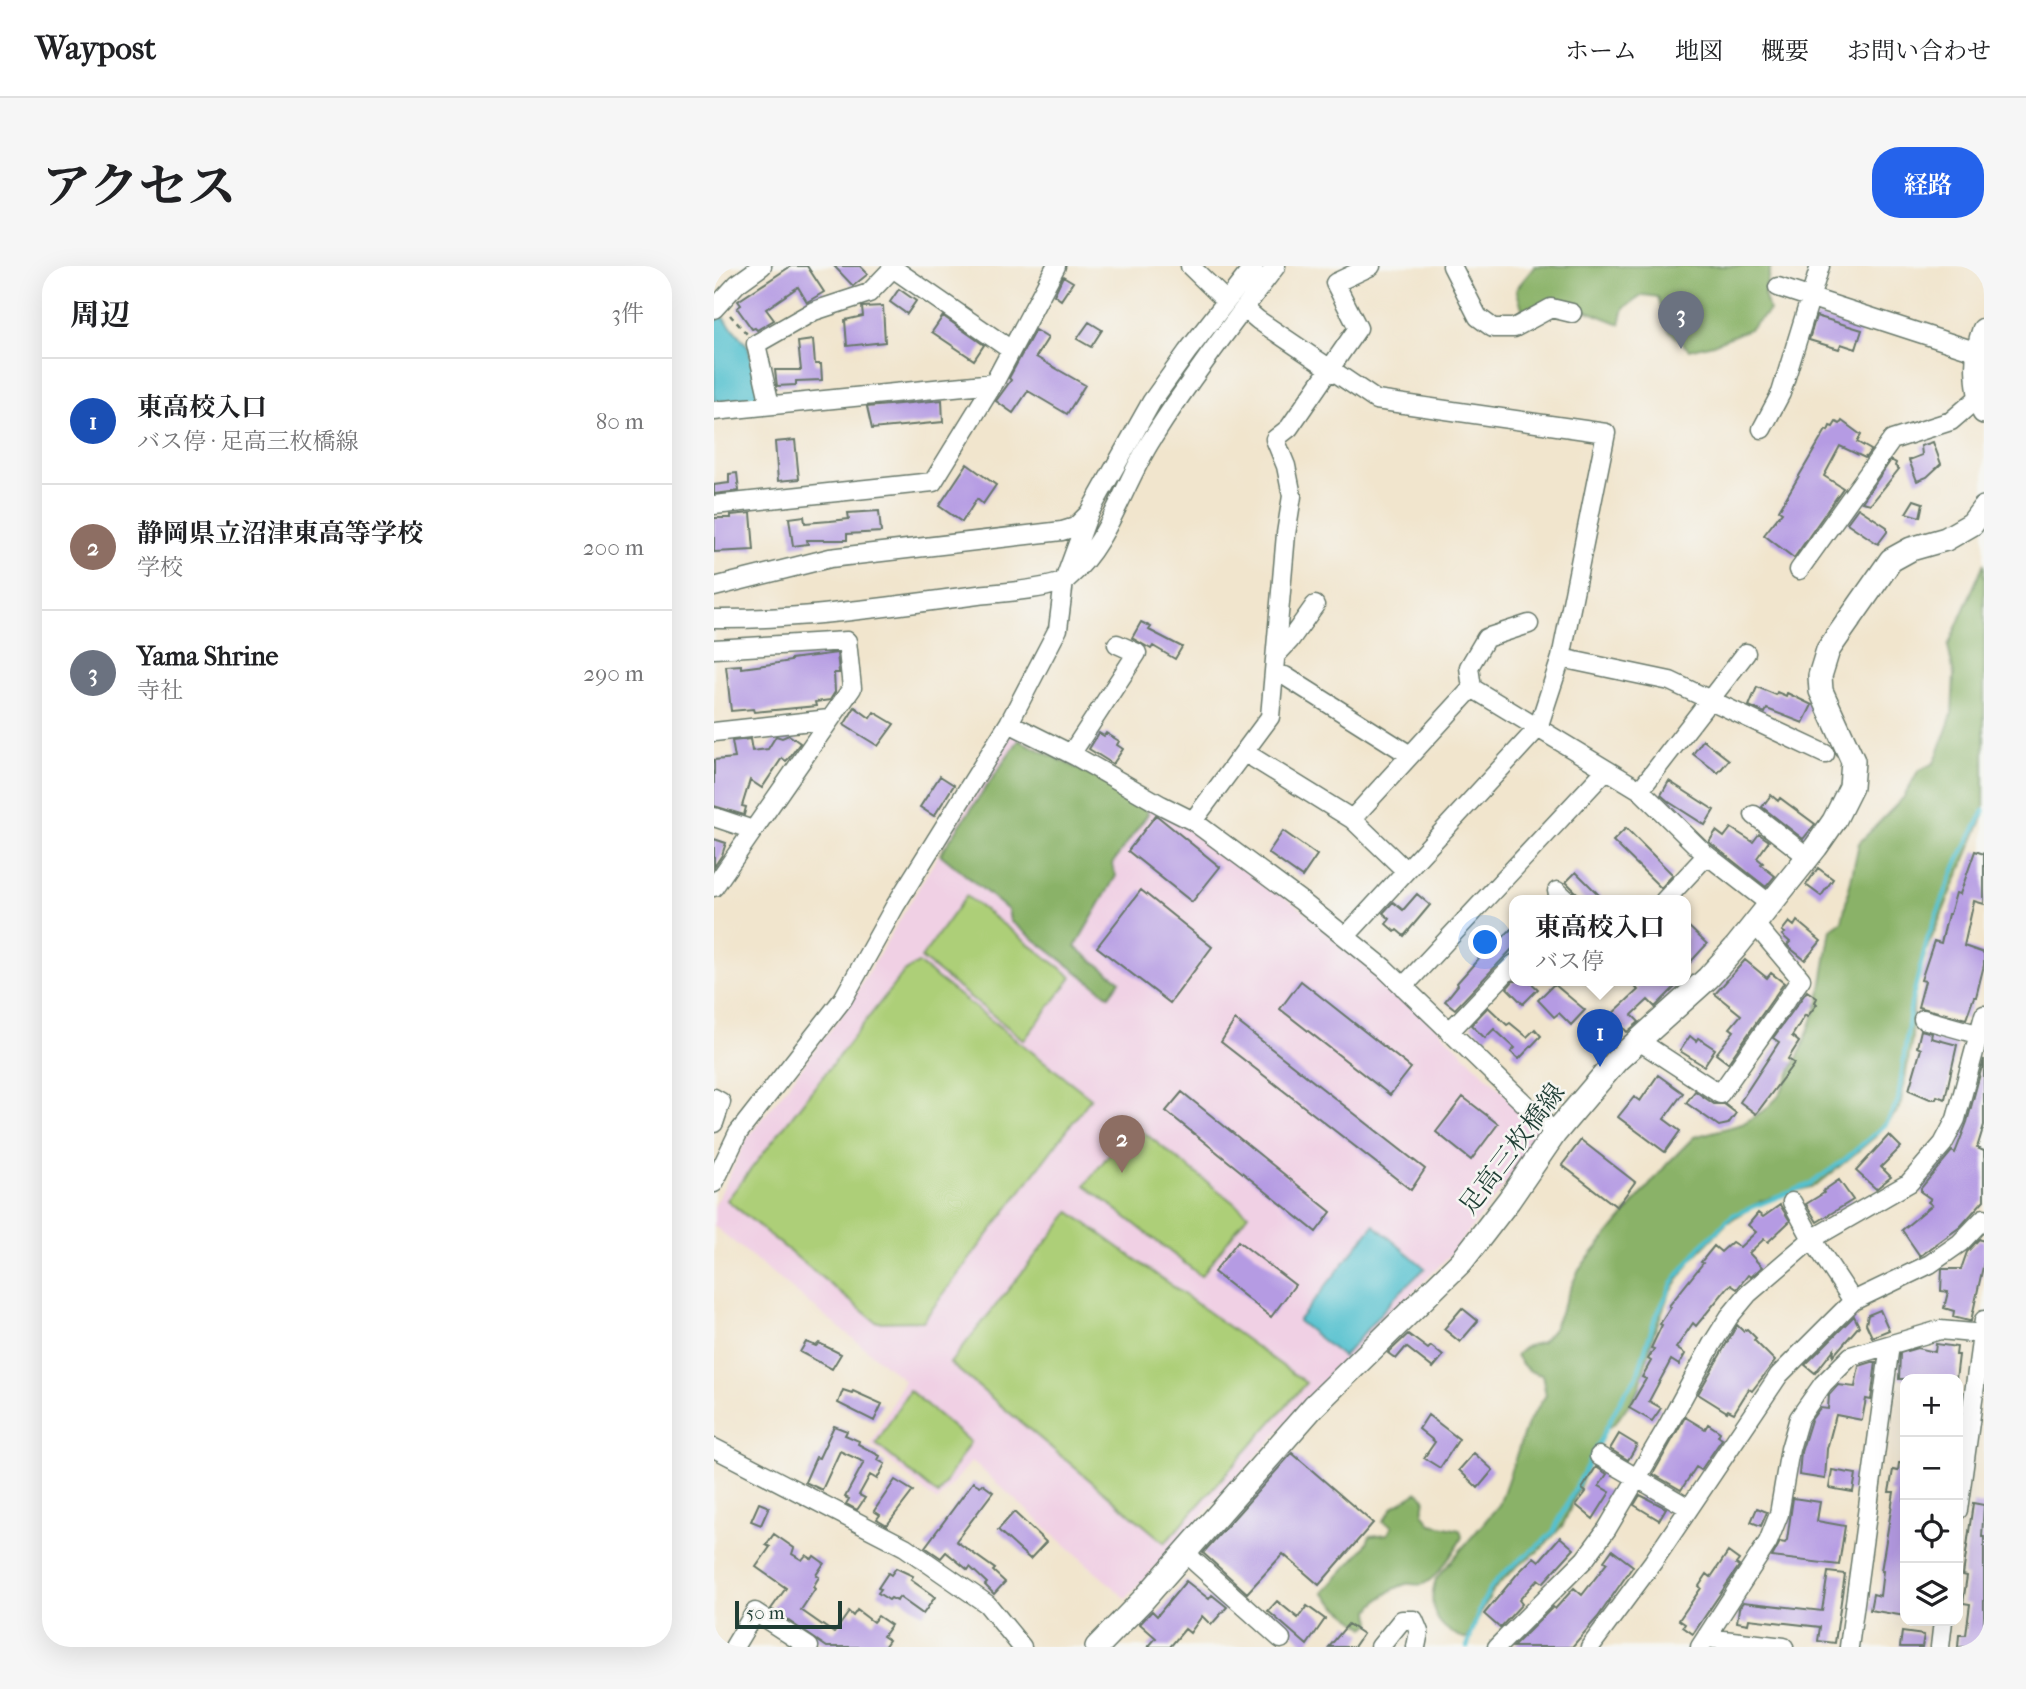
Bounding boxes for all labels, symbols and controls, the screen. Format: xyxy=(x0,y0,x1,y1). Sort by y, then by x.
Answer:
text: Waypost xyxy=(35,29,156,68)
text: ホーム xyxy=(1565,37,1637,65)
text: 地図 xyxy=(1675,37,1723,65)
text: 概要 xyxy=(1761,37,1809,65)
text: お問い合わせ xyxy=(1847,37,1991,65)
button: 経路 xyxy=(1872,147,1984,218)
text: アクセス xyxy=(42,158,237,216)
pin: 3 xyxy=(1658,291,1704,349)
text: 周辺 xyxy=(70,298,130,333)
text: 3件 xyxy=(612,300,644,327)
text: 東高校入口 xyxy=(137,392,267,423)
text: 1 xyxy=(89,408,97,435)
text: 80 m xyxy=(596,408,644,435)
text: バス停 · 足高三枚橋線 xyxy=(137,428,359,455)
text: 静岡県立沼津東高等学校 xyxy=(137,518,423,549)
text: 2 xyxy=(87,534,99,561)
text: 200 m xyxy=(583,534,644,561)
text: 学校 xyxy=(137,554,183,581)
text: Yama Shrine xyxy=(137,641,278,672)
text: 3 xyxy=(88,660,98,687)
text: 290 m xyxy=(583,660,644,687)
text: 寺社 xyxy=(137,677,183,704)
popup xyxy=(1509,895,1691,986)
text: 東高校入口 xyxy=(1535,912,1665,943)
your location xyxy=(1468,925,1502,959)
text: バス停 xyxy=(1535,948,1604,975)
pin: 1 xyxy=(1577,1009,1623,1067)
street label: 足高三枚橋線 xyxy=(1453,1077,1571,1221)
pin: 2 xyxy=(1099,1115,1145,1173)
map controls xyxy=(1900,1374,1963,1626)
button: + xyxy=(1900,1374,1963,1437)
button: − xyxy=(1900,1437,1963,1500)
button: locate xyxy=(1900,1500,1963,1563)
button: layers xyxy=(1900,1563,1963,1626)
scale bar xyxy=(735,1598,842,1630)
text: 50 m xyxy=(746,1602,785,1624)

